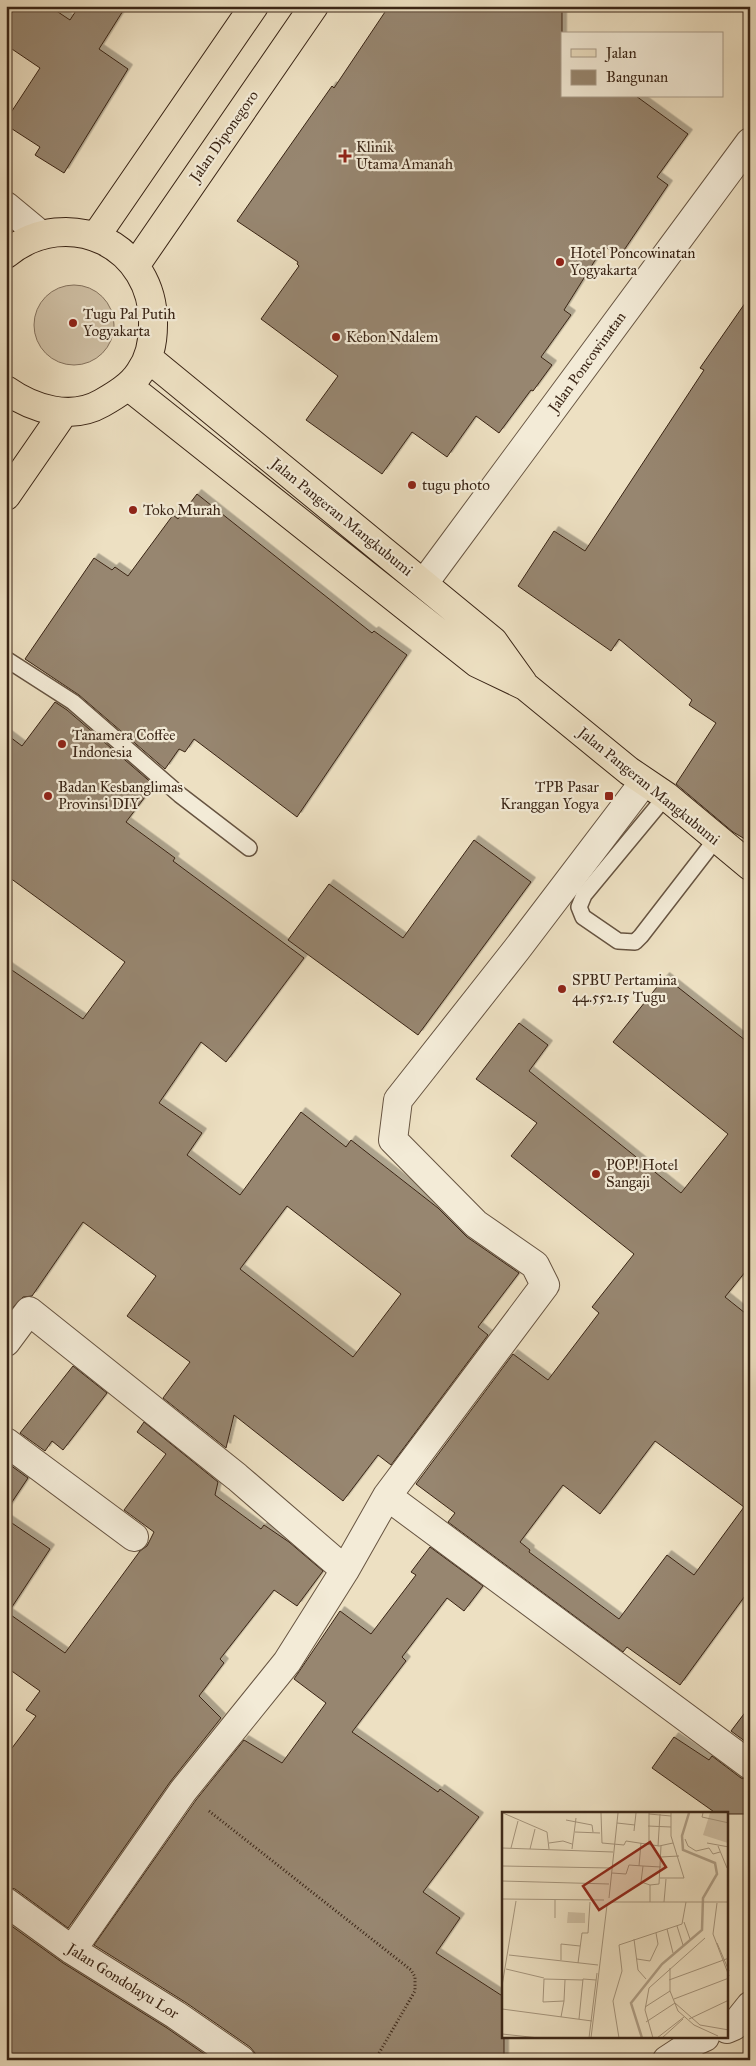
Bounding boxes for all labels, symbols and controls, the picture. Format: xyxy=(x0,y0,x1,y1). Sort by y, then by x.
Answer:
legend xyxy=(561,32,724,98)
text: Jalan xyxy=(604,44,637,63)
text: Bangunan xyxy=(606,68,668,86)
street label: Jalan Diponegoro xyxy=(185,87,263,187)
place label: Klinik Utama Amanah xyxy=(356,138,454,173)
marker: Klinik Utama Amanah xyxy=(338,149,352,163)
place label: Hotel Poncowinatan Yogyakarta xyxy=(570,244,695,279)
marker: Hotel Poncowinatan Yogyakarta xyxy=(554,256,566,268)
place label: Tugu Pal Putih Yogyakarta xyxy=(83,305,176,340)
street label: Jalan Poncowinatan xyxy=(543,308,630,418)
marker: Tugu Pal Putih Yogyakarta xyxy=(67,317,79,329)
place label: Kebon Ndalem xyxy=(346,328,439,346)
marker: Kebon Ndalem xyxy=(330,331,342,343)
street label: Jalan Pangeran Mangkubumi xyxy=(265,453,416,580)
place label: tugu photo xyxy=(422,476,490,494)
marker: tugu photo xyxy=(406,479,418,491)
place label: Toko Murah xyxy=(143,501,222,519)
marker: Toko Murah xyxy=(127,504,139,516)
street label: Jalan Pangeran Mangkubumi xyxy=(572,722,723,849)
place label: Tanamera Coffee Indonesia xyxy=(72,726,176,761)
marker: Tanamera Coffee Indonesia xyxy=(56,738,68,750)
place label: Badan Kesbanglimas Provinsi DIY xyxy=(58,778,183,813)
place label: TPB Pasar Kranggan Yogya xyxy=(500,778,600,813)
marker: Badan Kesbanglimas Provinsi DIY xyxy=(42,790,54,802)
marker: TPB Pasar Kranggan Yogya xyxy=(603,790,615,802)
place label: SPBU Pertamina 44.552.15 Tugu xyxy=(572,971,678,1006)
marker: SPBU Pertamina 44.552.15 Tugu xyxy=(556,983,568,995)
place label: POP! Hotel Sangaji xyxy=(606,1156,679,1191)
marker: POP! Hotel Sangaji xyxy=(590,1168,602,1180)
inset map xyxy=(502,1812,728,2038)
street label: Jalan Gondolayu Lor xyxy=(62,1938,183,2024)

